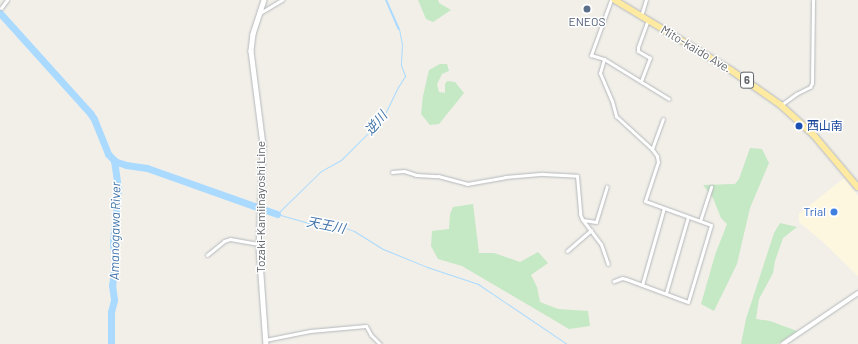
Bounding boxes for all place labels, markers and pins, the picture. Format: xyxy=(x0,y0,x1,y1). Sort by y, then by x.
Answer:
marker: ENEOS xyxy=(582,4,592,14)
place label: ENEOS xyxy=(569,15,605,29)
place label: 西山南 xyxy=(807,119,843,133)
marker: 西山南 xyxy=(794,121,804,131)
place label: Trial xyxy=(803,205,826,219)
marker: Trial xyxy=(829,207,839,217)

